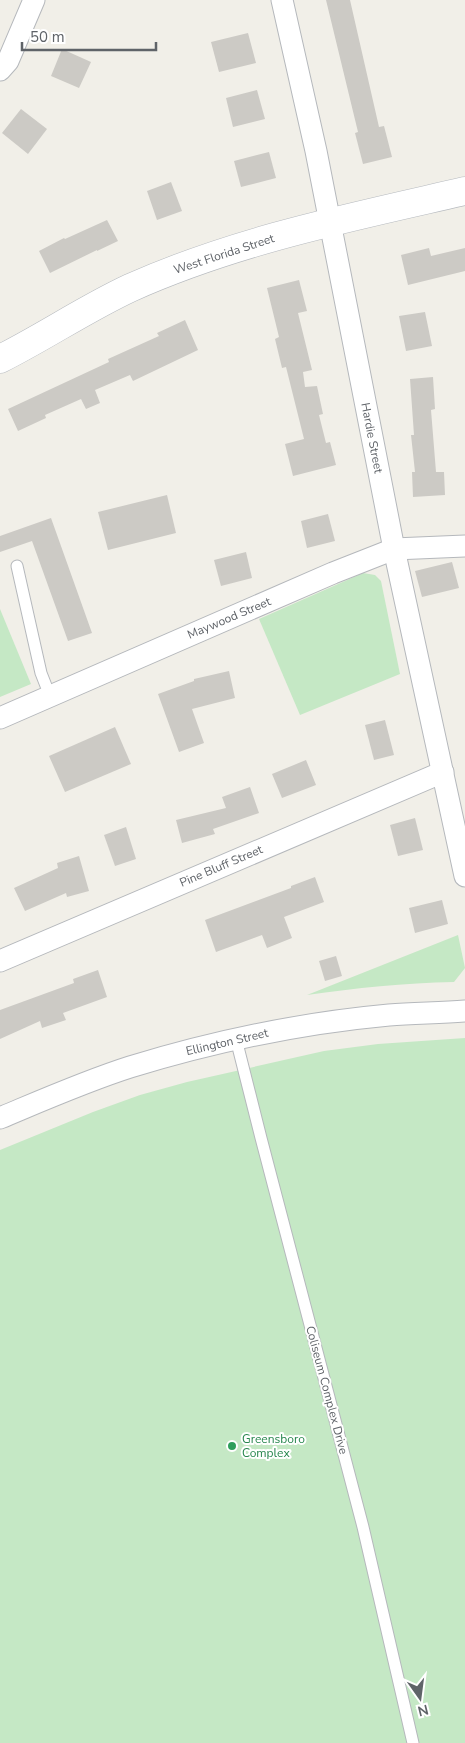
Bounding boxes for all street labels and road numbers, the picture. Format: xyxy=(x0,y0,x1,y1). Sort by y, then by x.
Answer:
street label: West Florida Street xyxy=(172,230,277,278)
street label: Hardie Street xyxy=(357,401,387,476)
street label: Maywood Street xyxy=(185,593,274,643)
street label: Pine Bluff Street xyxy=(177,841,266,891)
street label: Ellington Street xyxy=(184,1025,271,1059)
street label: Coliseum Complex Drive xyxy=(302,1324,352,1456)

